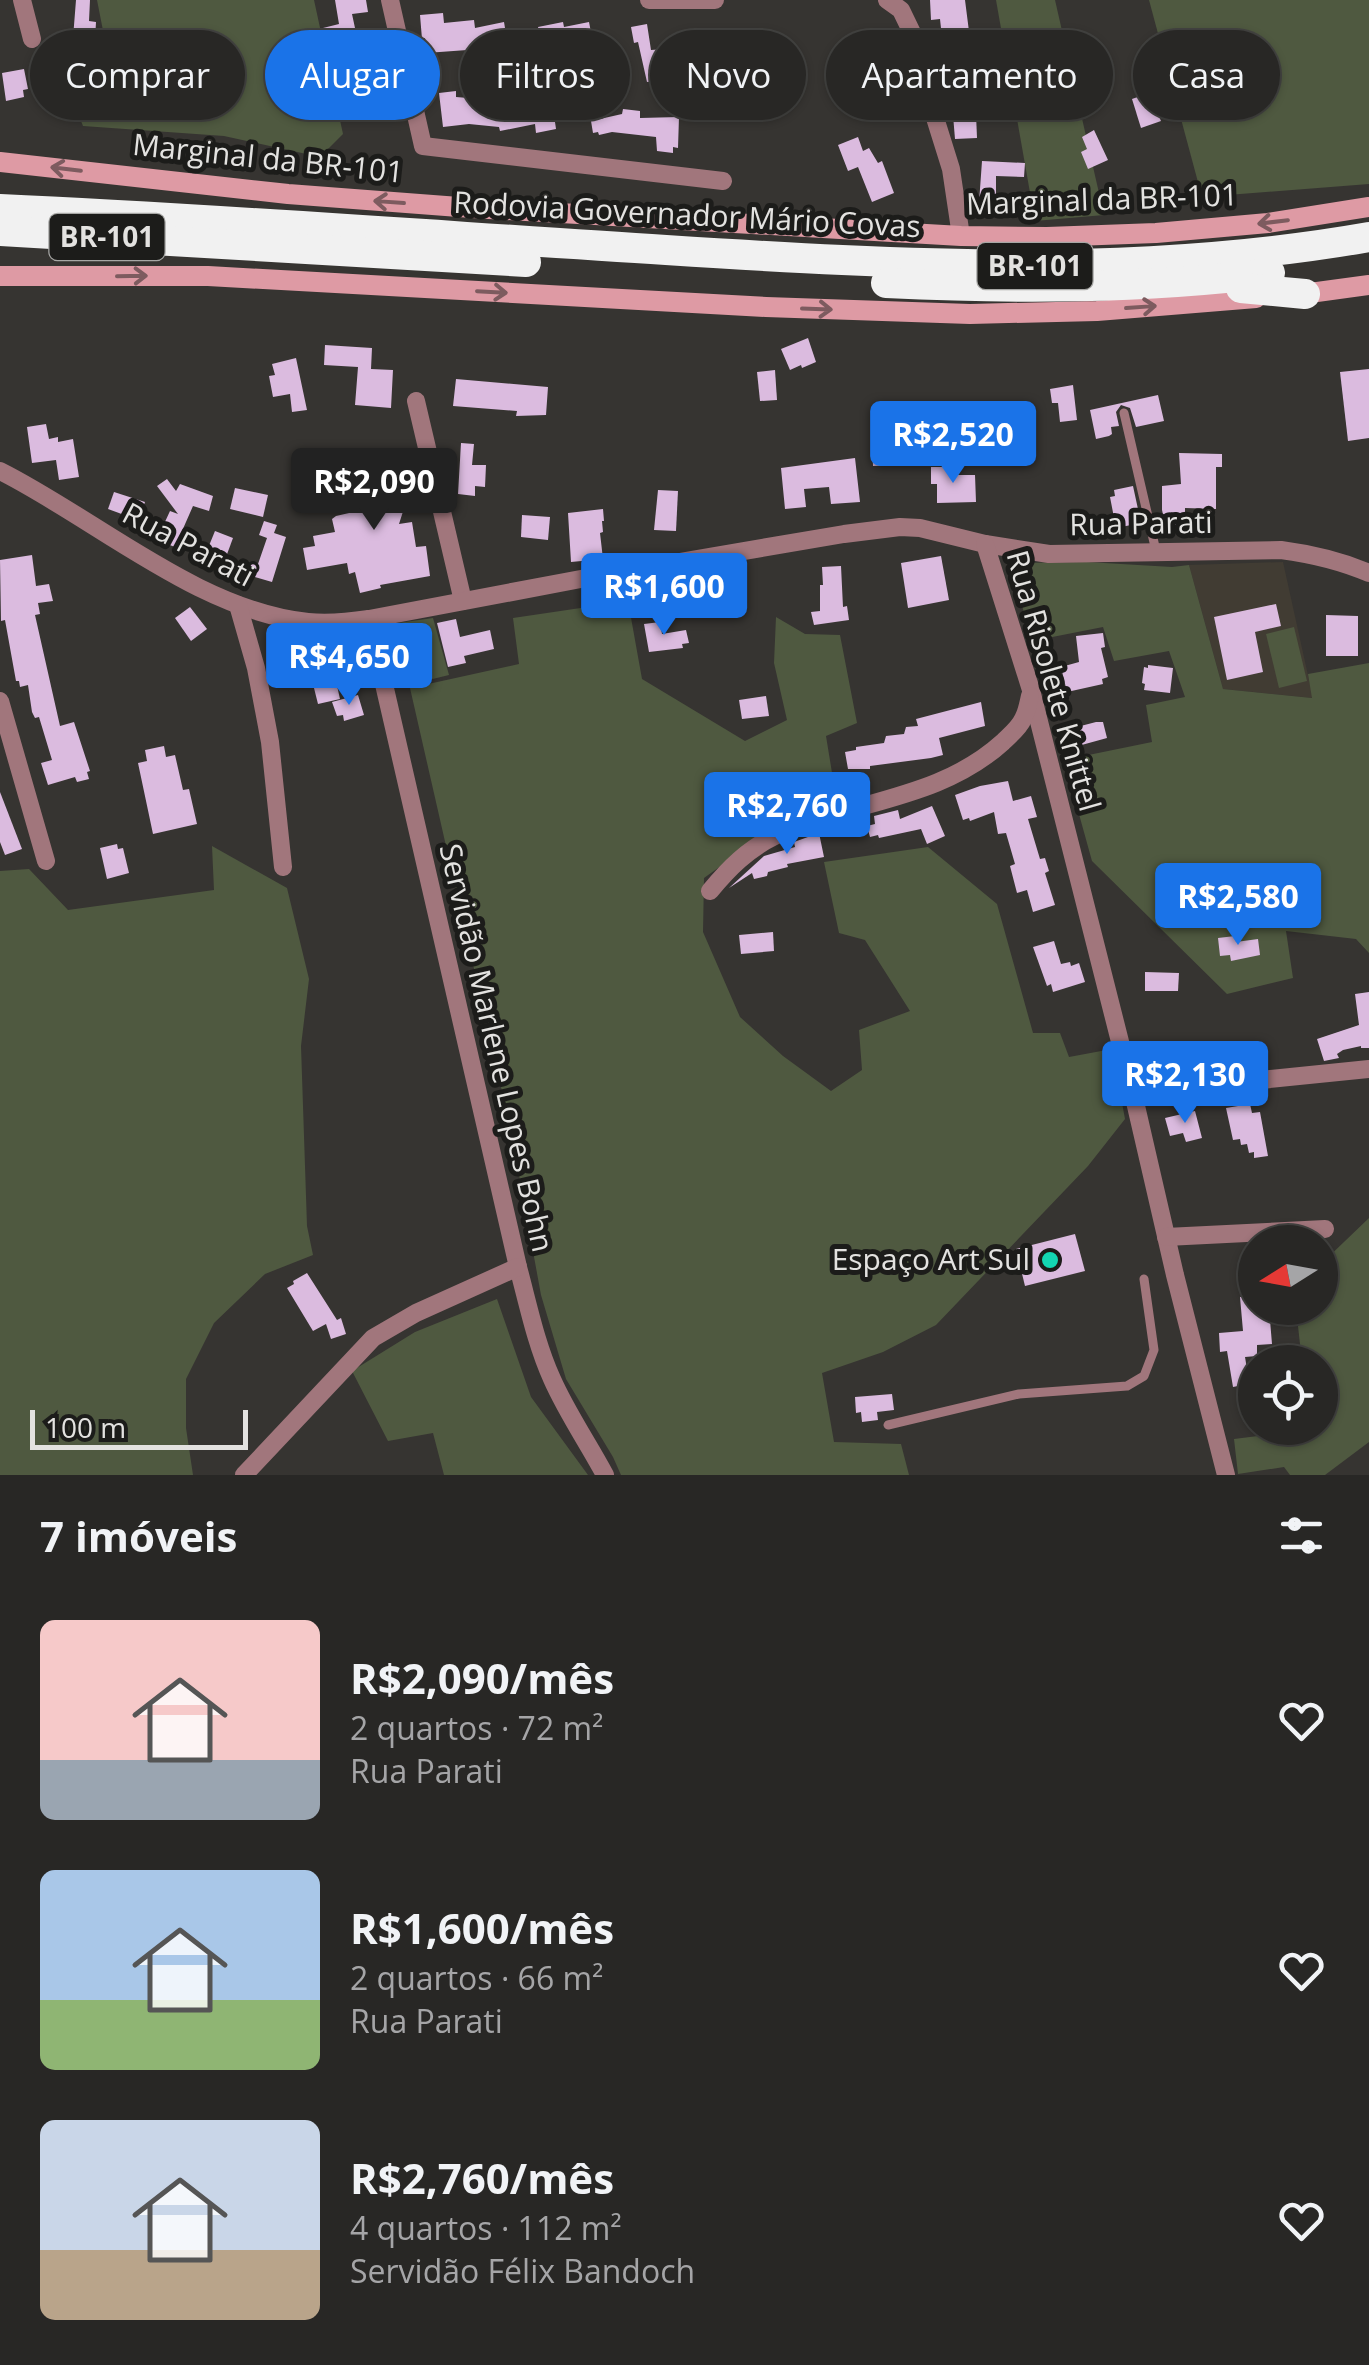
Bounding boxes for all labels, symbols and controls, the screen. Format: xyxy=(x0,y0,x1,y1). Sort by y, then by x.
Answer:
chip: Comprar xyxy=(30,30,245,120)
chip: Alugar xyxy=(265,30,440,120)
chip: Filtros xyxy=(460,30,630,120)
chip: Novo xyxy=(650,30,806,120)
chip: Apartamento xyxy=(826,30,1113,120)
chip: Casa xyxy=(1133,30,1280,120)
street label: Marginal da BR-101 xyxy=(131,123,406,192)
one-way arrow xyxy=(50,159,83,178)
street label: Marginal da BR-101 xyxy=(965,173,1239,224)
street label: Rodovia Governador Mário Covas xyxy=(452,181,922,246)
one-way arrow xyxy=(374,192,406,211)
one-way arrow xyxy=(1257,213,1289,231)
road number: BR-101 xyxy=(49,214,164,260)
road number: BR-101 xyxy=(978,243,1092,289)
one-way arrow xyxy=(116,266,148,286)
one-way arrow xyxy=(476,283,508,302)
one-way arrow xyxy=(1125,298,1157,317)
one-way arrow xyxy=(800,300,832,319)
pin: R$2,520 xyxy=(861,401,1045,486)
text: R$2,520 xyxy=(892,412,1014,455)
pin: R$2,090 xyxy=(282,448,466,533)
text: R$2,090 xyxy=(313,459,435,502)
street label: Rua Parati xyxy=(116,492,262,595)
street label: Rua Parati xyxy=(1069,501,1213,544)
street label: Rua Risolete Knittel xyxy=(998,545,1111,816)
pin: R$1,600 xyxy=(572,553,756,638)
text: R$1,600 xyxy=(603,564,725,607)
pin: R$4,650 xyxy=(257,623,441,708)
text: R$4,650 xyxy=(288,634,410,677)
pin: R$2,760 xyxy=(695,772,879,857)
text: R$2,760 xyxy=(726,783,848,826)
street label: Servidão Marlene Lopes Bohn xyxy=(431,840,564,1256)
pin: R$2,580 xyxy=(1146,863,1330,948)
text: R$2,580 xyxy=(1177,874,1299,917)
pin: R$2,130 xyxy=(1093,1041,1277,1126)
text: R$2,130 xyxy=(1124,1052,1246,1095)
north arrow xyxy=(1238,1225,1338,1325)
map controls xyxy=(1238,1225,1338,1445)
place label: Espaço Art Sul xyxy=(832,1238,1030,1279)
marker: Espaço Art Sul xyxy=(1039,1249,1061,1271)
button: locate xyxy=(1238,1345,1338,1445)
scale bar xyxy=(30,1405,248,1450)
text: 100 m xyxy=(45,1408,126,1446)
text: 7 imóveis xyxy=(40,1507,237,1564)
icon: filters xyxy=(1274,1508,1329,1563)
text: R$2,090/mês xyxy=(350,1649,614,1706)
icon: home xyxy=(120,1660,240,1780)
icon: heart xyxy=(1274,1693,1329,1748)
text: 2 quartos · 72 m² xyxy=(350,1706,603,1749)
text: Rua Parati xyxy=(350,1749,503,1792)
text: R$1,600/mês xyxy=(350,1899,614,1956)
icon: home xyxy=(120,1910,240,2030)
icon: heart xyxy=(1274,1943,1329,1998)
text: 2 quartos · 66 m² xyxy=(350,1956,603,1999)
text: Rua Parati xyxy=(350,1999,503,2042)
text: R$2,760/mês xyxy=(350,2149,614,2206)
icon: home xyxy=(120,2160,240,2280)
icon: heart xyxy=(1274,2193,1329,2248)
text: 4 quartos · 112 m² xyxy=(350,2206,622,2249)
text: Servidão Félix Bandoch xyxy=(350,2249,695,2292)

